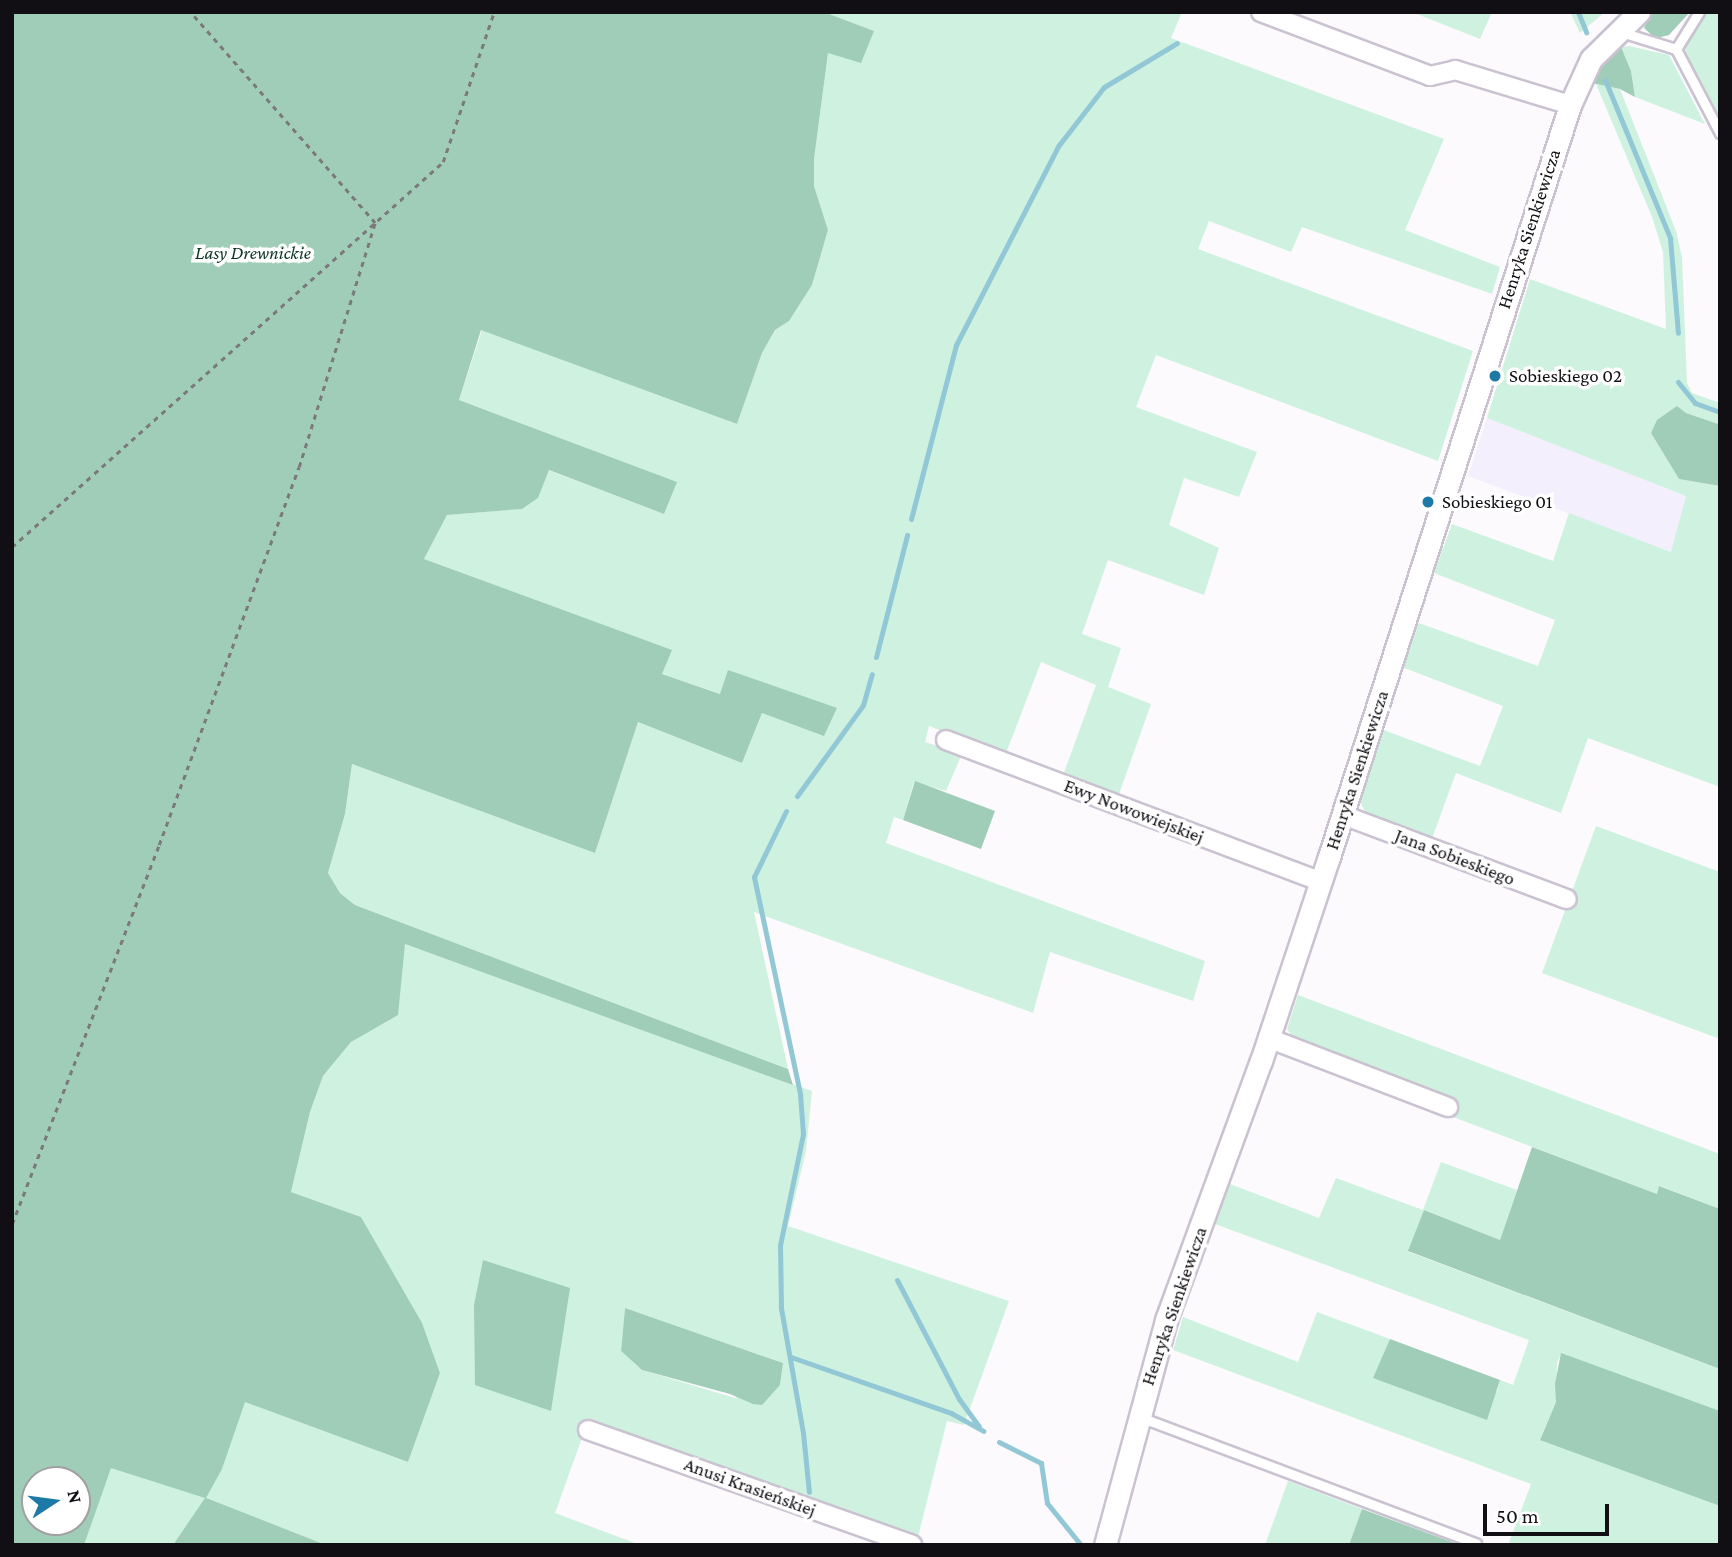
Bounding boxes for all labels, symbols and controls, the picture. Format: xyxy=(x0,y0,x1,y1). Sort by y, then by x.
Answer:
street label: Henryka Sienkiewicza xyxy=(1492,146,1566,312)
park label: Lasy Drewnickie xyxy=(195,242,311,264)
place label: Sobieskiego 02 xyxy=(1509,365,1622,387)
marker: Sobieskiego 02 xyxy=(1487,368,1503,384)
place label: Sobieskiego 01 xyxy=(1442,491,1552,513)
marker: Sobieskiego 01 xyxy=(1420,494,1436,510)
street label: Henryka Sienkiewicza xyxy=(1320,687,1394,853)
street label: Ewy Nowowiejskiej xyxy=(1061,774,1207,848)
street label: Jana Sobieskiego xyxy=(1392,824,1518,890)
street label: Henryka Sienkiewicza xyxy=(1136,1224,1212,1388)
street label: Anusi Krasieńskiej xyxy=(681,1453,819,1521)
north arrow xyxy=(21,1466,91,1536)
text: N xyxy=(63,1488,87,1505)
scale bar xyxy=(1487,1490,1613,1534)
text: 50 m xyxy=(1496,1504,1539,1528)

